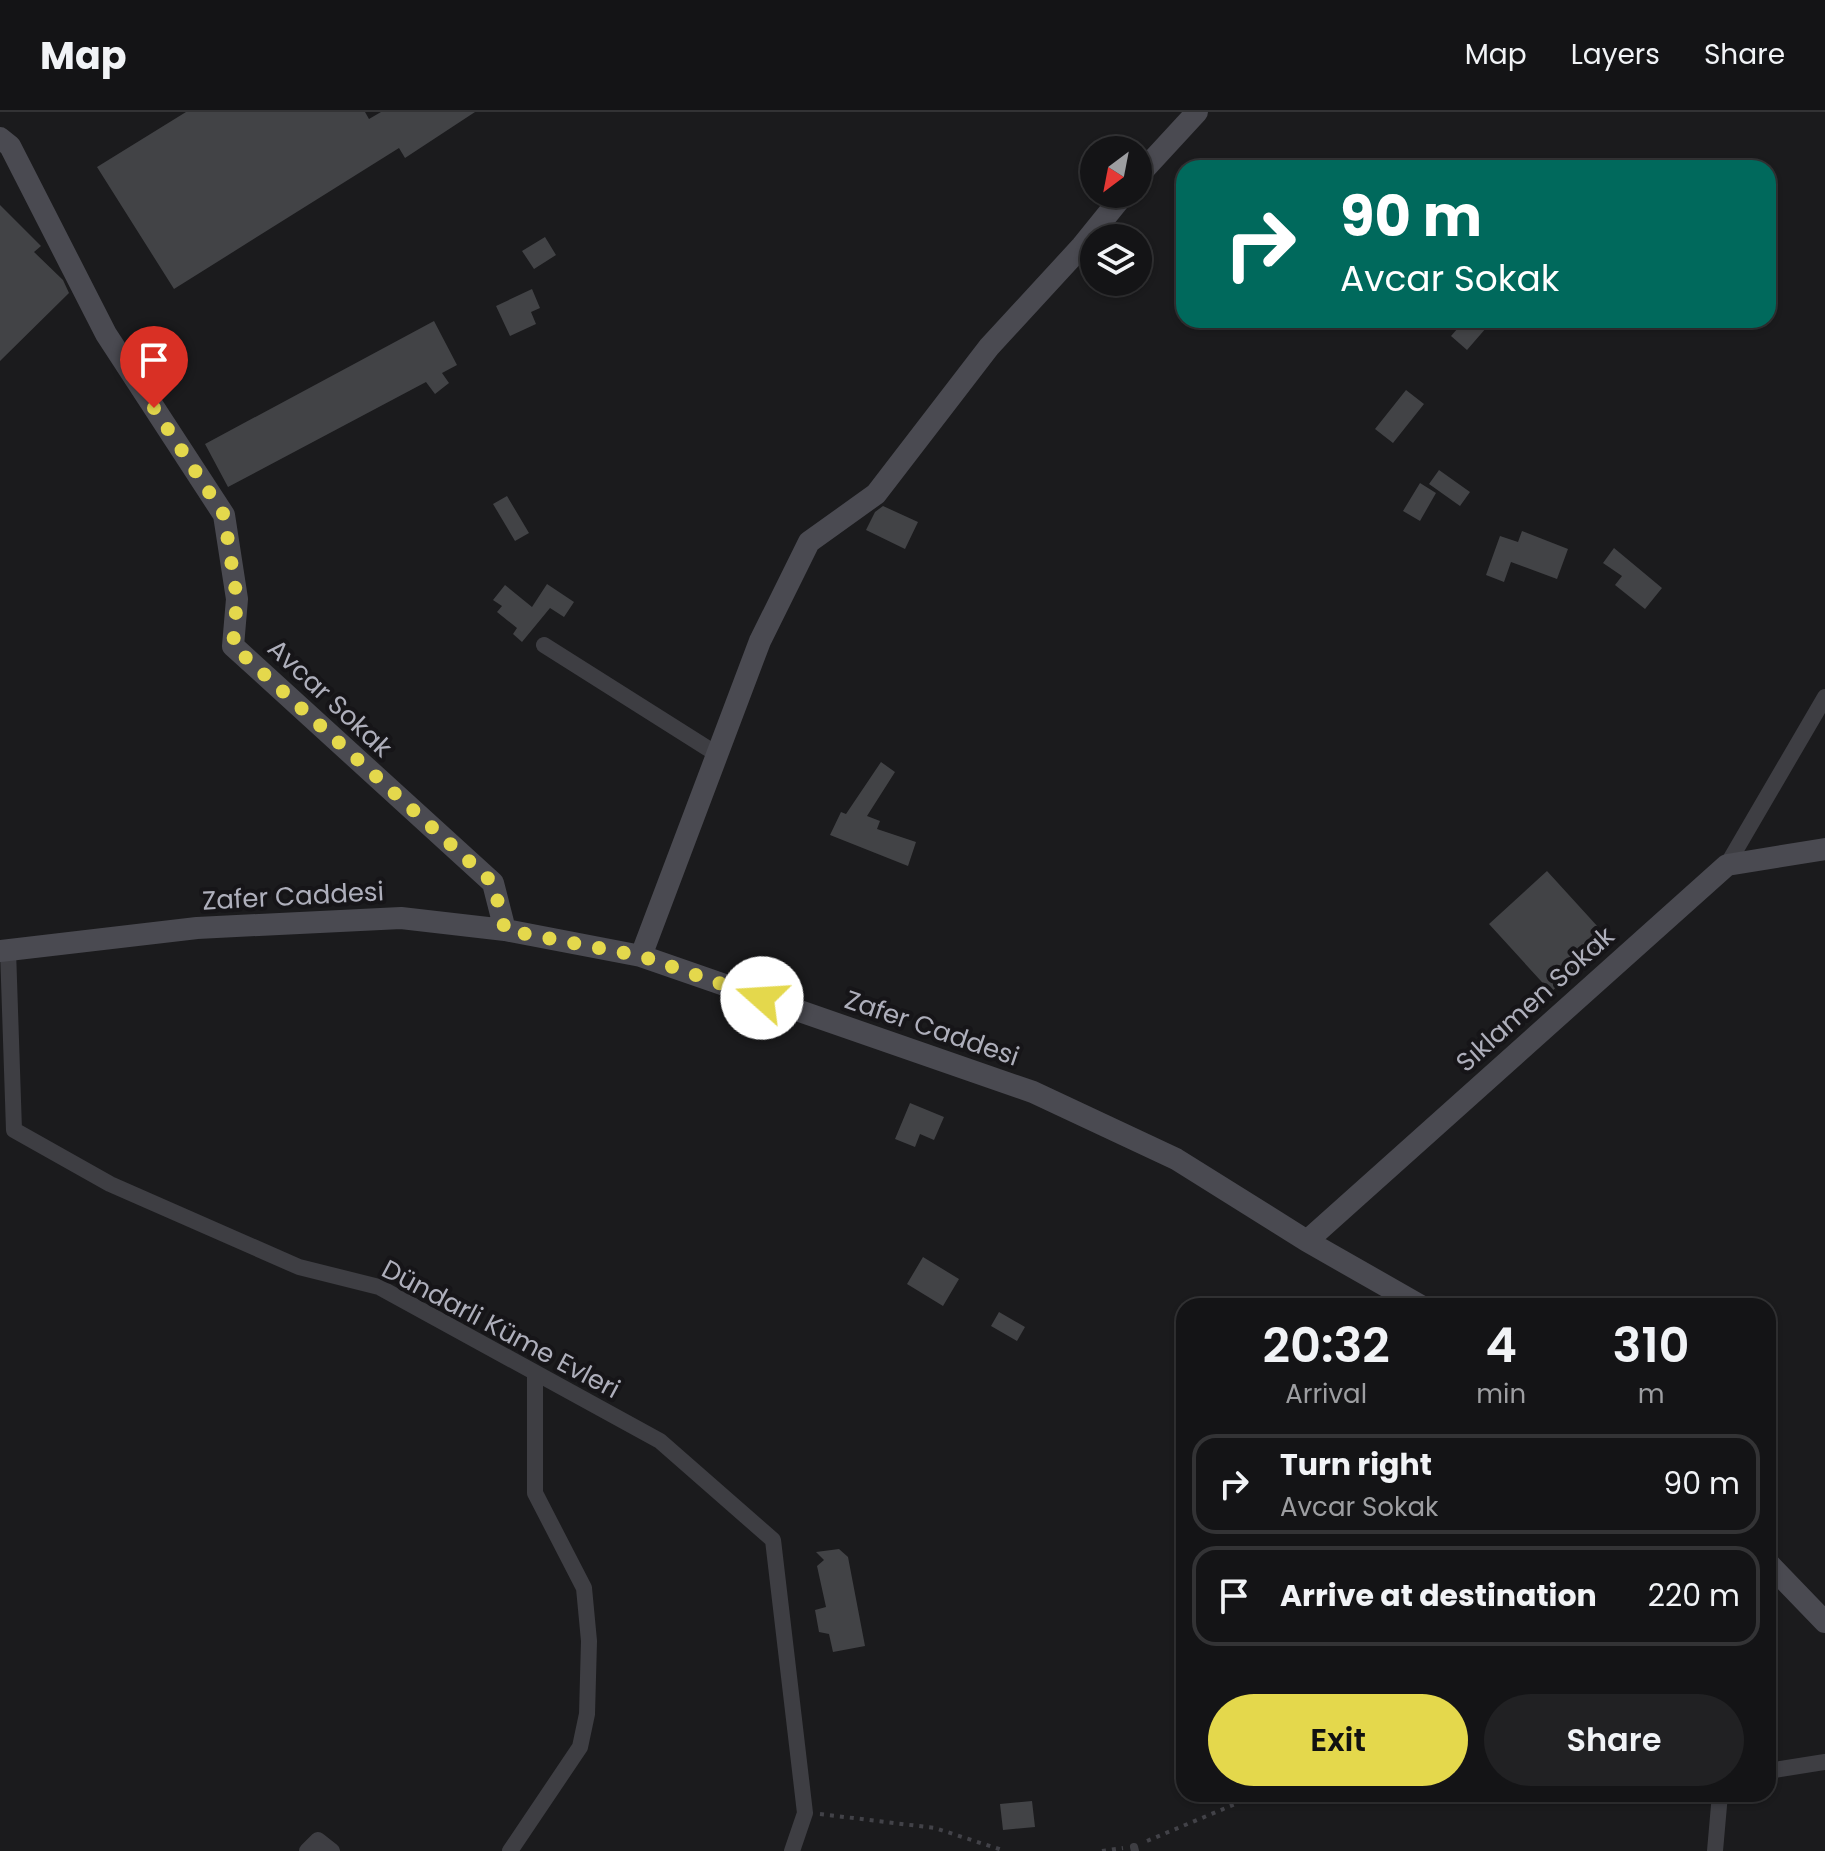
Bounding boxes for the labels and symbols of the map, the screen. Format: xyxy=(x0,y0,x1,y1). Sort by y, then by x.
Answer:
north arrow xyxy=(1080,136,1152,208)
pin xyxy=(120,326,188,408)
street label: Avcar Sokak xyxy=(260,631,401,766)
street label: Zafer Caddesi xyxy=(201,873,385,919)
street label: Sıklamen Sokak xyxy=(1448,918,1622,1080)
position arrow xyxy=(720,956,804,1040)
street label: Zafer Caddesi xyxy=(840,981,1024,1075)
street label: Dündarli Küme Evleri xyxy=(376,1251,626,1407)

